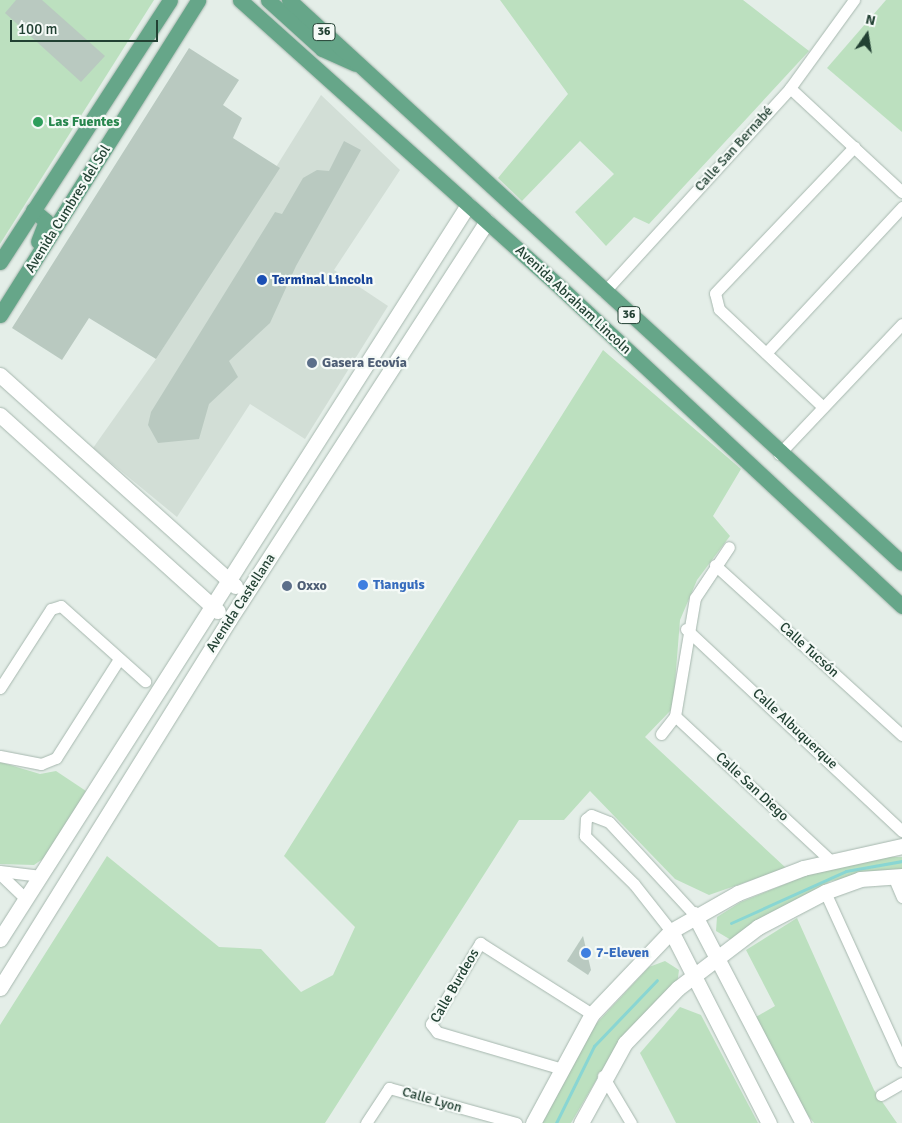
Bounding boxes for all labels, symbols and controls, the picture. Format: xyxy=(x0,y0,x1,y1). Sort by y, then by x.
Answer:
scale bar xyxy=(12,10,160,42)
north arrow xyxy=(842,10,892,60)
text: N xyxy=(864,11,877,29)
text: 100 m xyxy=(18,20,58,38)
road number: 36 xyxy=(312,22,336,42)
street label: Calle San Bernabé xyxy=(691,103,777,195)
place label: Las Fuentes xyxy=(48,114,119,130)
marker: Las Fuentes xyxy=(32,116,44,128)
street label: Avenida Cumbres del Sol xyxy=(22,142,114,276)
street label: Avenida Abraham Lincoln xyxy=(512,242,634,358)
place label: Terminal Lincoln xyxy=(272,272,373,288)
marker: Terminal Lincoln xyxy=(256,274,268,286)
road number: 36 xyxy=(616,306,642,324)
place label: Gasera Ecovía xyxy=(322,355,407,371)
marker: Gasera Ecovía xyxy=(306,357,318,369)
street label: Avenida Castellana xyxy=(203,551,279,655)
place label: Tianguis xyxy=(373,577,425,593)
place label: Oxxo xyxy=(297,578,327,594)
marker: Tianguis xyxy=(357,579,369,591)
marker: Oxxo xyxy=(281,580,293,592)
street label: Calle Tucsón xyxy=(776,619,842,681)
street label: Calle Albuquerque xyxy=(749,685,841,773)
street label: Calle San Diego xyxy=(712,749,792,825)
place label: 7-Eleven xyxy=(596,945,649,961)
street label: Calle Burdeos xyxy=(427,946,483,1026)
marker: 7-Eleven xyxy=(580,947,592,959)
street label: Calle Lyon xyxy=(400,1083,464,1117)

